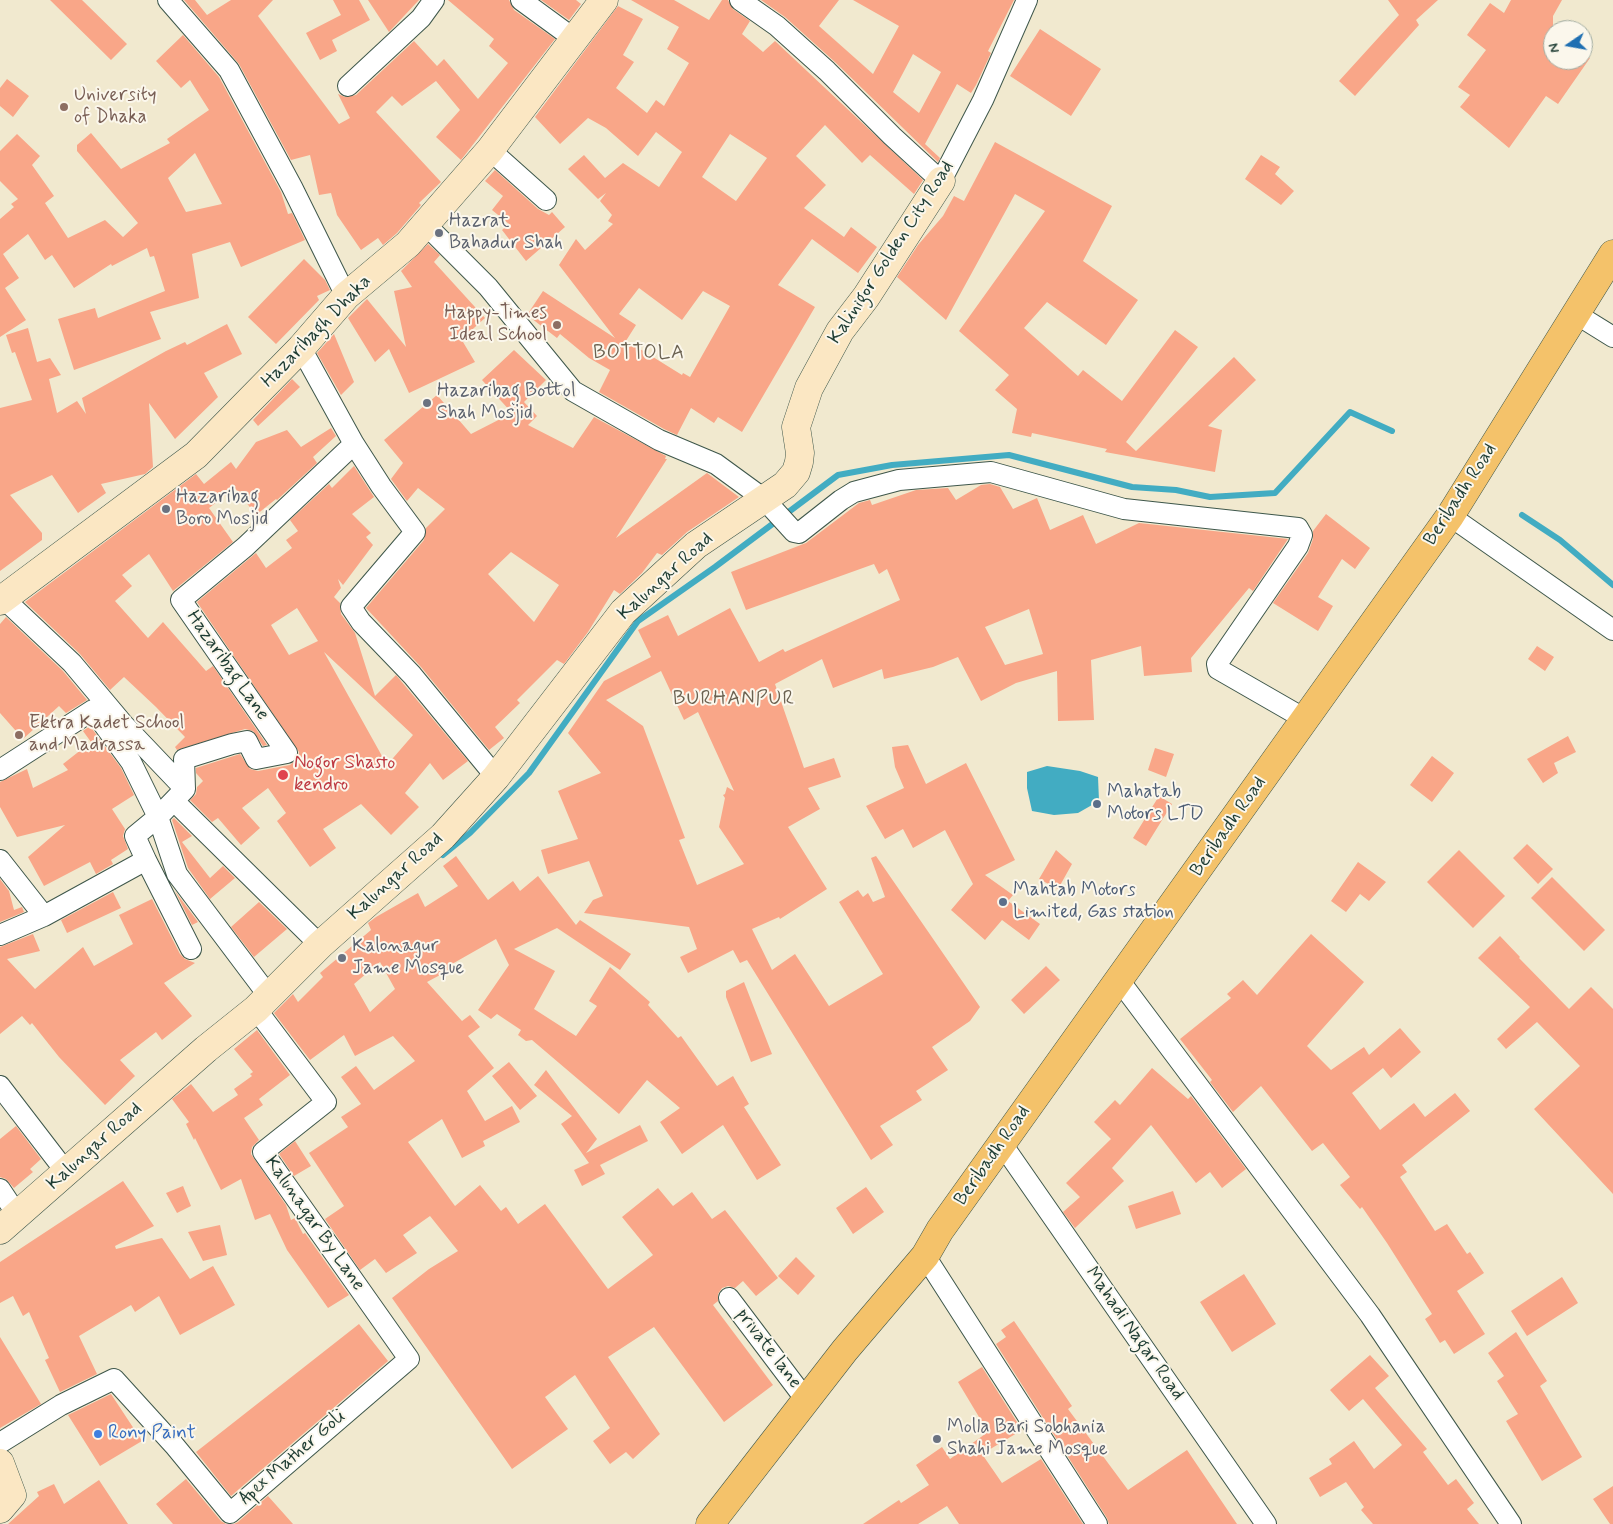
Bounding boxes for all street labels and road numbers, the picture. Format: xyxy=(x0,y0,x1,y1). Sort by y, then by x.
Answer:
street label: Kalinigor Golden City Road xyxy=(824,157,960,349)
street label: Hazaribagh Dhaka xyxy=(257,271,377,393)
street label: Beribadh Road xyxy=(1420,440,1502,550)
street label: Kalungar Road xyxy=(614,528,718,626)
street label: Hazaribag Lane xyxy=(181,607,273,725)
street label: Beribadh Road xyxy=(1186,773,1272,881)
street label: Kalungar Road xyxy=(344,828,448,926)
street label: Kalungar Road xyxy=(43,1098,147,1196)
street label: Beribadh Road xyxy=(950,1102,1036,1210)
street label: Kalunagar By Lane xyxy=(259,1152,369,1296)
street label: Mahadi Nagar Road xyxy=(1079,1263,1189,1405)
street label: private lane xyxy=(730,1304,806,1394)
street label: Apex Mather Goli xyxy=(235,1406,351,1510)

